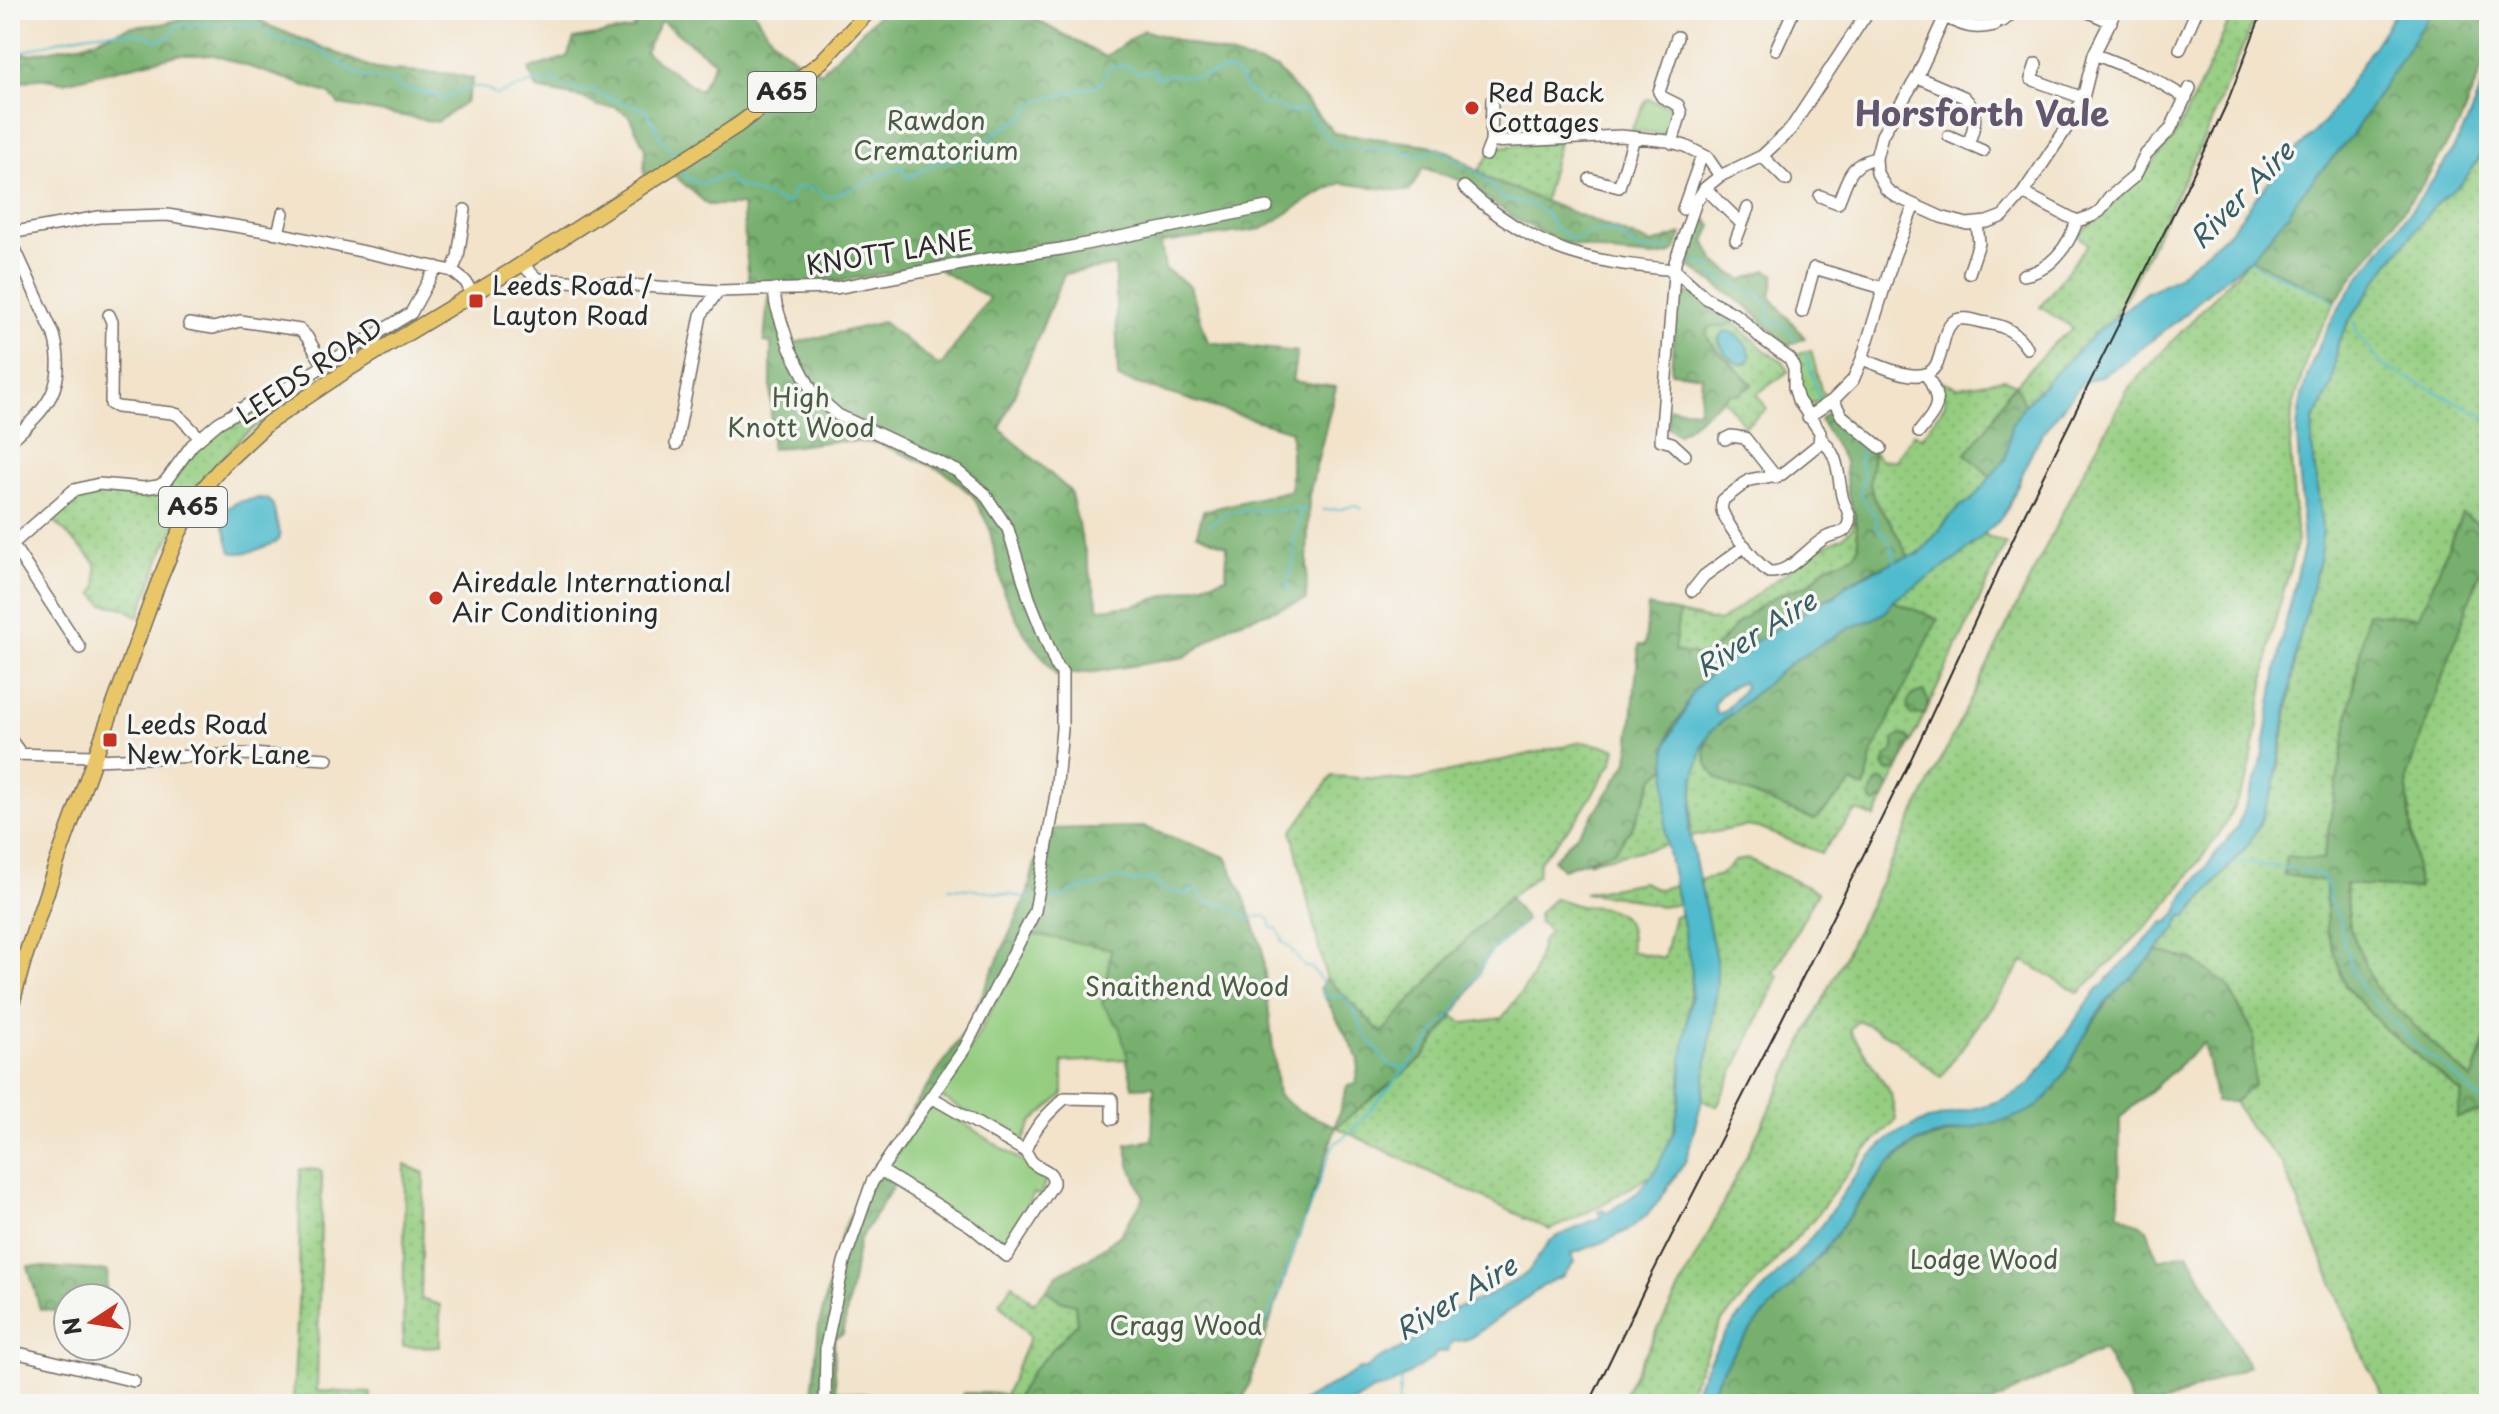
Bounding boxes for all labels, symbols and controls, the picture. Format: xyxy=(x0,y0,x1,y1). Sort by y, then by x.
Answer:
road number: A65 xyxy=(748,72,816,112)
place label: Red Back Cottages xyxy=(1488,72,1605,141)
district label: Horsforth Vale xyxy=(1855,86,2109,138)
marker: Red Back Cottages xyxy=(1463,99,1481,117)
park label: Rawdon Crematorium xyxy=(853,100,1019,169)
water label: River Aire xyxy=(2178,129,2305,258)
street label: KNOTT LANE xyxy=(803,219,976,284)
place label: Leeds Road / Layton Road xyxy=(492,265,653,334)
marker: Leeds Road / Layton Road xyxy=(467,292,485,310)
street label: LEEDS ROAD xyxy=(228,306,390,433)
park label: High Knott Wood xyxy=(727,377,875,446)
road number: A65 xyxy=(159,487,227,527)
place label: Airedale International Air Conditioning xyxy=(452,562,731,631)
water label: River Aire xyxy=(1686,577,1826,687)
marker: Airedale International Air Conditioning xyxy=(427,589,445,607)
place label: Leeds Road New York Lane xyxy=(126,704,311,773)
marker: Leeds Road New York Lane xyxy=(101,731,119,749)
park label: Snaithend Wood xyxy=(1085,966,1289,1005)
park label: Lodge Wood xyxy=(1910,1239,2058,1278)
water label: River Aire xyxy=(1386,1242,1526,1350)
north arrow xyxy=(52,1282,132,1362)
park label: Cragg Wood xyxy=(1109,1305,1263,1344)
text: N xyxy=(53,1315,89,1338)

